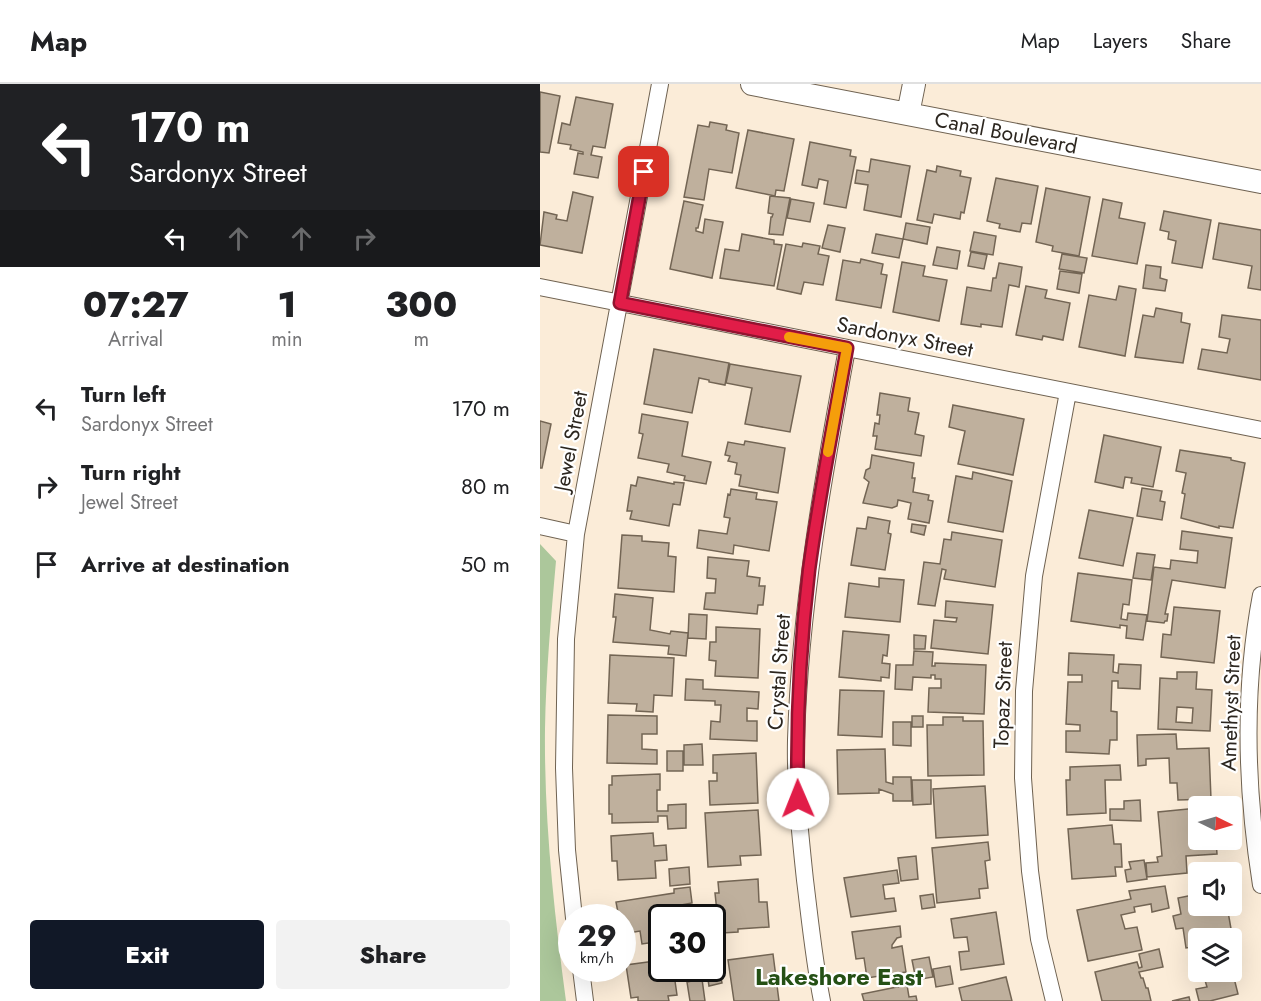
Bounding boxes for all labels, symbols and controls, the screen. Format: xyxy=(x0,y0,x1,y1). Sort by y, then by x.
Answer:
text: Map xyxy=(30,21,87,62)
text: Map xyxy=(1021,26,1060,56)
text: Layers xyxy=(1093,26,1148,56)
text: Share xyxy=(1181,26,1231,56)
text: 170 m xyxy=(129,97,251,158)
street label: Canal Boulevard xyxy=(932,104,1080,162)
icon: left xyxy=(30,108,108,186)
pin xyxy=(618,146,669,197)
text: Sardonyx Street xyxy=(129,153,307,192)
icon: arrive xyxy=(627,155,660,188)
icon: left xyxy=(159,222,192,255)
icon: ahead xyxy=(222,222,255,255)
icon: ahead xyxy=(285,222,318,255)
icon: right xyxy=(348,222,381,255)
text: 07:27 xyxy=(83,278,189,330)
text: 1 xyxy=(277,278,296,330)
text: 300 xyxy=(385,278,457,330)
street label: Sardonyx Street xyxy=(834,309,976,365)
text: Arrival xyxy=(108,325,163,354)
text: min xyxy=(271,325,303,354)
text: m xyxy=(413,325,429,354)
text: Turn left xyxy=(81,378,166,410)
street label: Jewel Street xyxy=(546,388,595,497)
icon: left xyxy=(30,392,63,425)
text: 170 m xyxy=(452,392,510,424)
text: Sardonyx Street xyxy=(81,410,213,439)
text: Turn right xyxy=(81,456,181,488)
icon: right xyxy=(30,470,63,503)
text: 80 m xyxy=(461,470,510,502)
text: Jewel Street xyxy=(81,488,178,517)
icon: arrive xyxy=(30,548,63,581)
text: Arrive at destination xyxy=(81,548,290,580)
text: 50 m xyxy=(461,548,510,580)
street label: Crystal Street xyxy=(760,613,798,731)
street label: Amethyst Street xyxy=(1214,634,1248,772)
street label: Topaz Street xyxy=(986,641,1020,749)
position arrow xyxy=(766,767,830,831)
north arrow xyxy=(1188,796,1242,850)
map controls xyxy=(1188,796,1242,982)
button: sound xyxy=(1188,862,1242,916)
speed limit sign: 30 xyxy=(648,904,726,982)
text: 29 xyxy=(577,914,617,957)
button: Exit xyxy=(30,920,264,989)
button: Share xyxy=(276,920,510,989)
button: layers xyxy=(1188,928,1242,982)
text: km/h xyxy=(580,947,614,969)
district label: Lakeshore East xyxy=(755,959,923,994)

